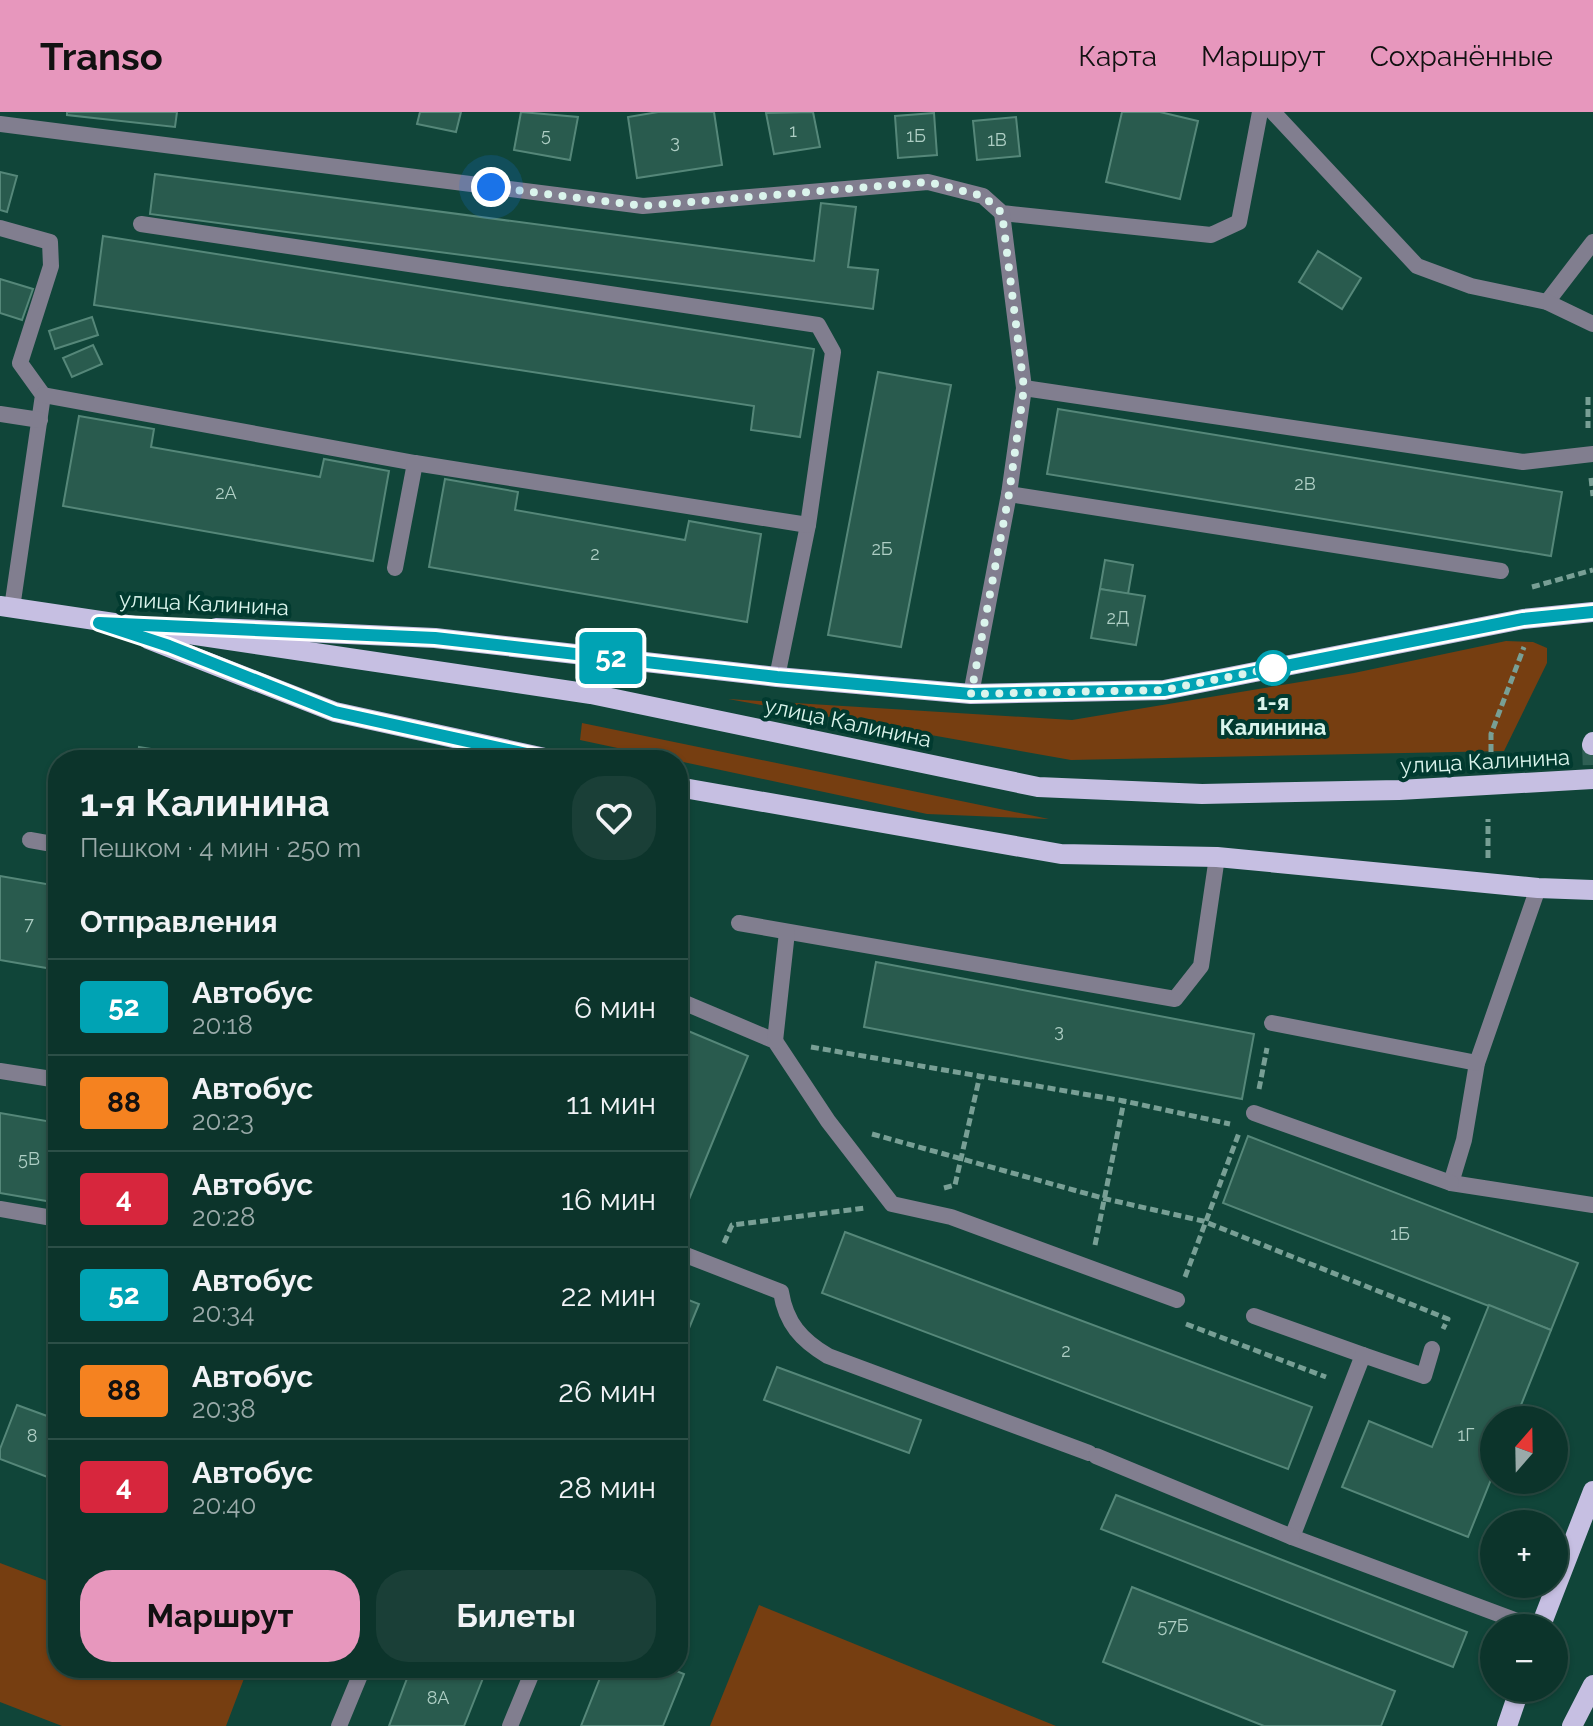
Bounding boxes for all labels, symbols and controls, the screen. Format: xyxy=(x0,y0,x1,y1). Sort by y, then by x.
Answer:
text: Transo xyxy=(40,34,163,79)
text: Карта xyxy=(1078,40,1157,73)
text: Маршрут xyxy=(1201,40,1326,73)
text: Сохранённые xyxy=(1370,40,1553,73)
house number: 1 xyxy=(789,120,797,141)
house number: 5 xyxy=(541,124,551,145)
house number: 1Б xyxy=(906,125,926,146)
house number: 1В xyxy=(987,129,1007,150)
house number: 3 xyxy=(670,131,680,152)
your location xyxy=(471,167,511,207)
house number: 2В xyxy=(1294,473,1316,494)
house number: 2А xyxy=(215,482,237,503)
house number: 2Б xyxy=(871,538,893,559)
house number: 2 xyxy=(590,543,600,564)
street label: улица Калинина xyxy=(118,586,290,620)
house number: 2Д xyxy=(1107,607,1129,628)
line badge: 52 xyxy=(575,632,647,684)
text: 52 xyxy=(595,641,627,674)
marker: 1-я Калинина xyxy=(1256,651,1290,685)
place label: 1-я Калинина xyxy=(1220,689,1326,740)
street label: улица Калинина xyxy=(762,692,934,752)
street label: улица Калинина xyxy=(1399,744,1571,778)
button: heart xyxy=(572,776,656,860)
text: 1-я Калинина xyxy=(80,780,330,825)
text: Пешком · 4 мин · 250 m xyxy=(80,833,361,863)
text: Отправления xyxy=(80,904,278,939)
house number: 7 xyxy=(24,913,34,934)
text: Автобус xyxy=(192,975,313,1010)
text: 52 xyxy=(108,990,140,1023)
text: 6 мин xyxy=(574,990,656,1025)
text: 20:18 xyxy=(192,1010,253,1040)
house number: 3 xyxy=(1054,1020,1064,1041)
text: Автобус xyxy=(192,1071,313,1106)
text: 88 xyxy=(107,1086,141,1119)
text: 11 мин xyxy=(566,1086,656,1121)
text: 20:23 xyxy=(192,1106,254,1136)
house number: 5В xyxy=(18,1148,40,1169)
text: Автобус xyxy=(192,1167,313,1202)
text: 4 xyxy=(116,1182,132,1215)
text: 16 мин xyxy=(561,1182,656,1217)
text: 20:28 xyxy=(192,1202,255,1232)
house number: 1Б xyxy=(1390,1223,1410,1244)
text: Автобус xyxy=(192,1263,313,1298)
text: 52 xyxy=(108,1278,140,1311)
text: 22 мин xyxy=(561,1278,656,1313)
text: 20:34 xyxy=(192,1298,254,1328)
house number: 2 xyxy=(1061,1340,1071,1361)
text: Автобус xyxy=(192,1359,313,1394)
text: 88 xyxy=(107,1374,141,1407)
text: 26 мин xyxy=(558,1374,656,1409)
text: 20:38 xyxy=(192,1394,256,1424)
north arrow xyxy=(1480,1406,1568,1494)
map controls xyxy=(1480,1406,1568,1702)
house number: 1Г xyxy=(1458,1424,1475,1445)
house number: 8 xyxy=(27,1425,37,1446)
text: Автобус xyxy=(192,1455,313,1490)
text: 4 xyxy=(116,1470,132,1503)
text: 28 мин xyxy=(559,1470,656,1505)
text: 20:40 xyxy=(192,1490,256,1520)
button: + xyxy=(1480,1510,1568,1598)
button: Маршрут xyxy=(80,1570,360,1662)
button: Билеты xyxy=(376,1570,656,1662)
button: − xyxy=(1480,1614,1568,1702)
house number: 57Б xyxy=(1157,1615,1189,1636)
house number: 8А xyxy=(427,1687,449,1708)

